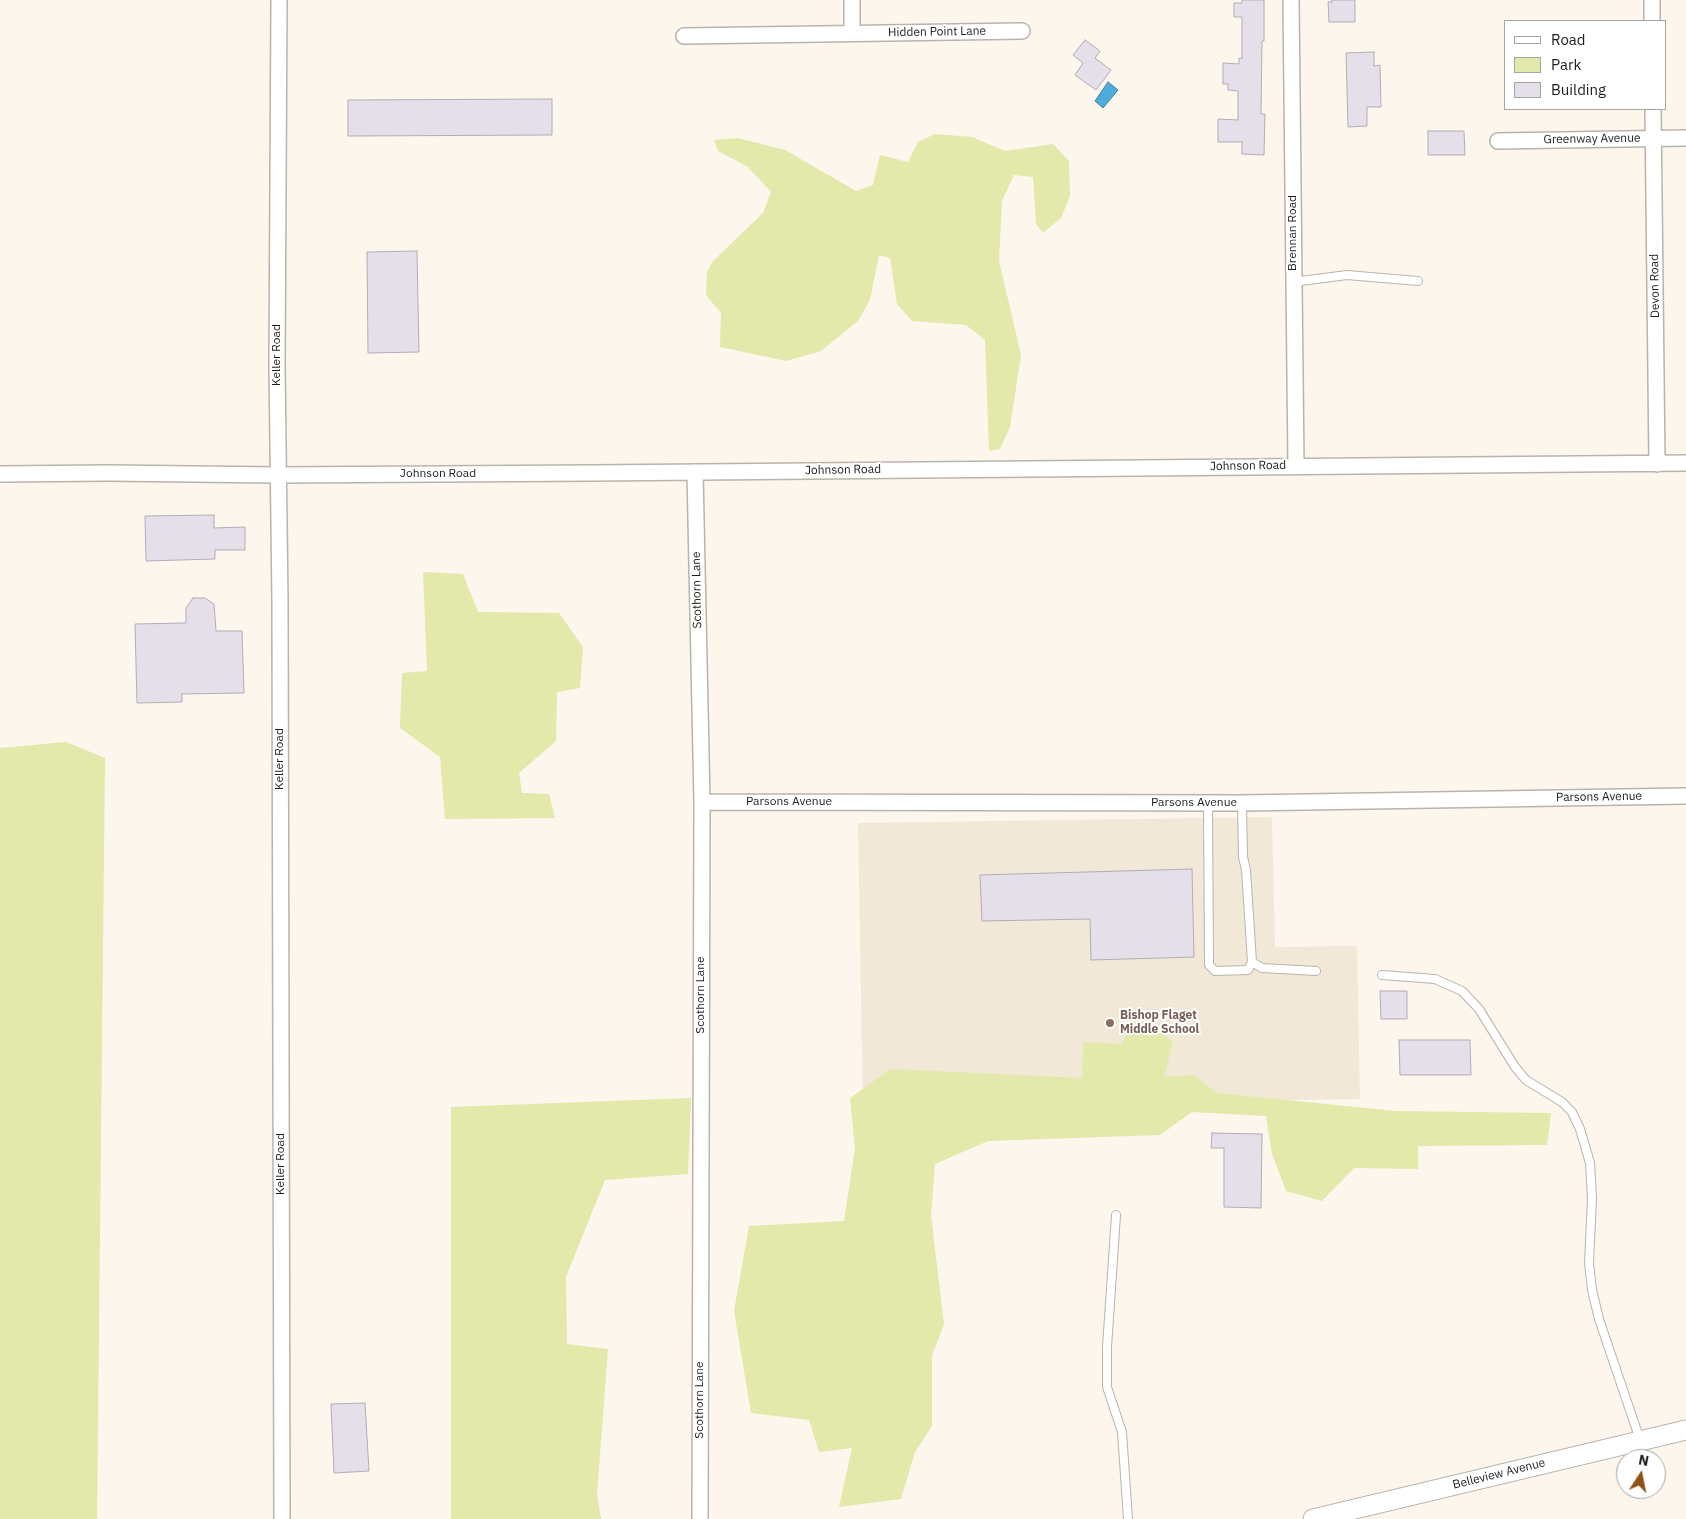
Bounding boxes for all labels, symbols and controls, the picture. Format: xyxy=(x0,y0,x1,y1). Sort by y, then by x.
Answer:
legend xyxy=(1504,20,1666,110)
street label: Hidden Point Lane xyxy=(888,24,986,40)
text: Road xyxy=(1551,30,1586,49)
text: Park xyxy=(1551,55,1581,74)
text: Building xyxy=(1551,80,1606,99)
street label: Greenway Avenue xyxy=(1543,131,1641,147)
street label: Brennan Road xyxy=(1286,195,1300,271)
street label: Devon Road xyxy=(1647,254,1663,318)
street label: Keller Road xyxy=(270,324,284,386)
street label: Johnson Road xyxy=(1210,458,1286,474)
street label: Johnson Road xyxy=(805,462,881,478)
street label: Johnson Road xyxy=(400,467,476,481)
street label: Scothorn Lane xyxy=(689,551,705,629)
street label: Keller Road xyxy=(273,728,287,790)
street label: Parsons Avenue xyxy=(1556,789,1642,805)
street label: Parsons Avenue xyxy=(746,795,832,809)
street label: Parsons Avenue xyxy=(1151,796,1237,810)
street label: Scothorn Lane xyxy=(694,956,708,1034)
place label: Bishop Flaget Middle School xyxy=(1120,1009,1199,1037)
marker: Bishop Flaget Middle School xyxy=(1104,1017,1116,1029)
street label: Keller Road xyxy=(274,1133,288,1195)
street label: Scothorn Lane xyxy=(693,1361,707,1439)
north arrow xyxy=(1616,1449,1666,1499)
text: N xyxy=(1637,1450,1650,1470)
street label: Belleview Avenue xyxy=(1451,1456,1547,1492)

